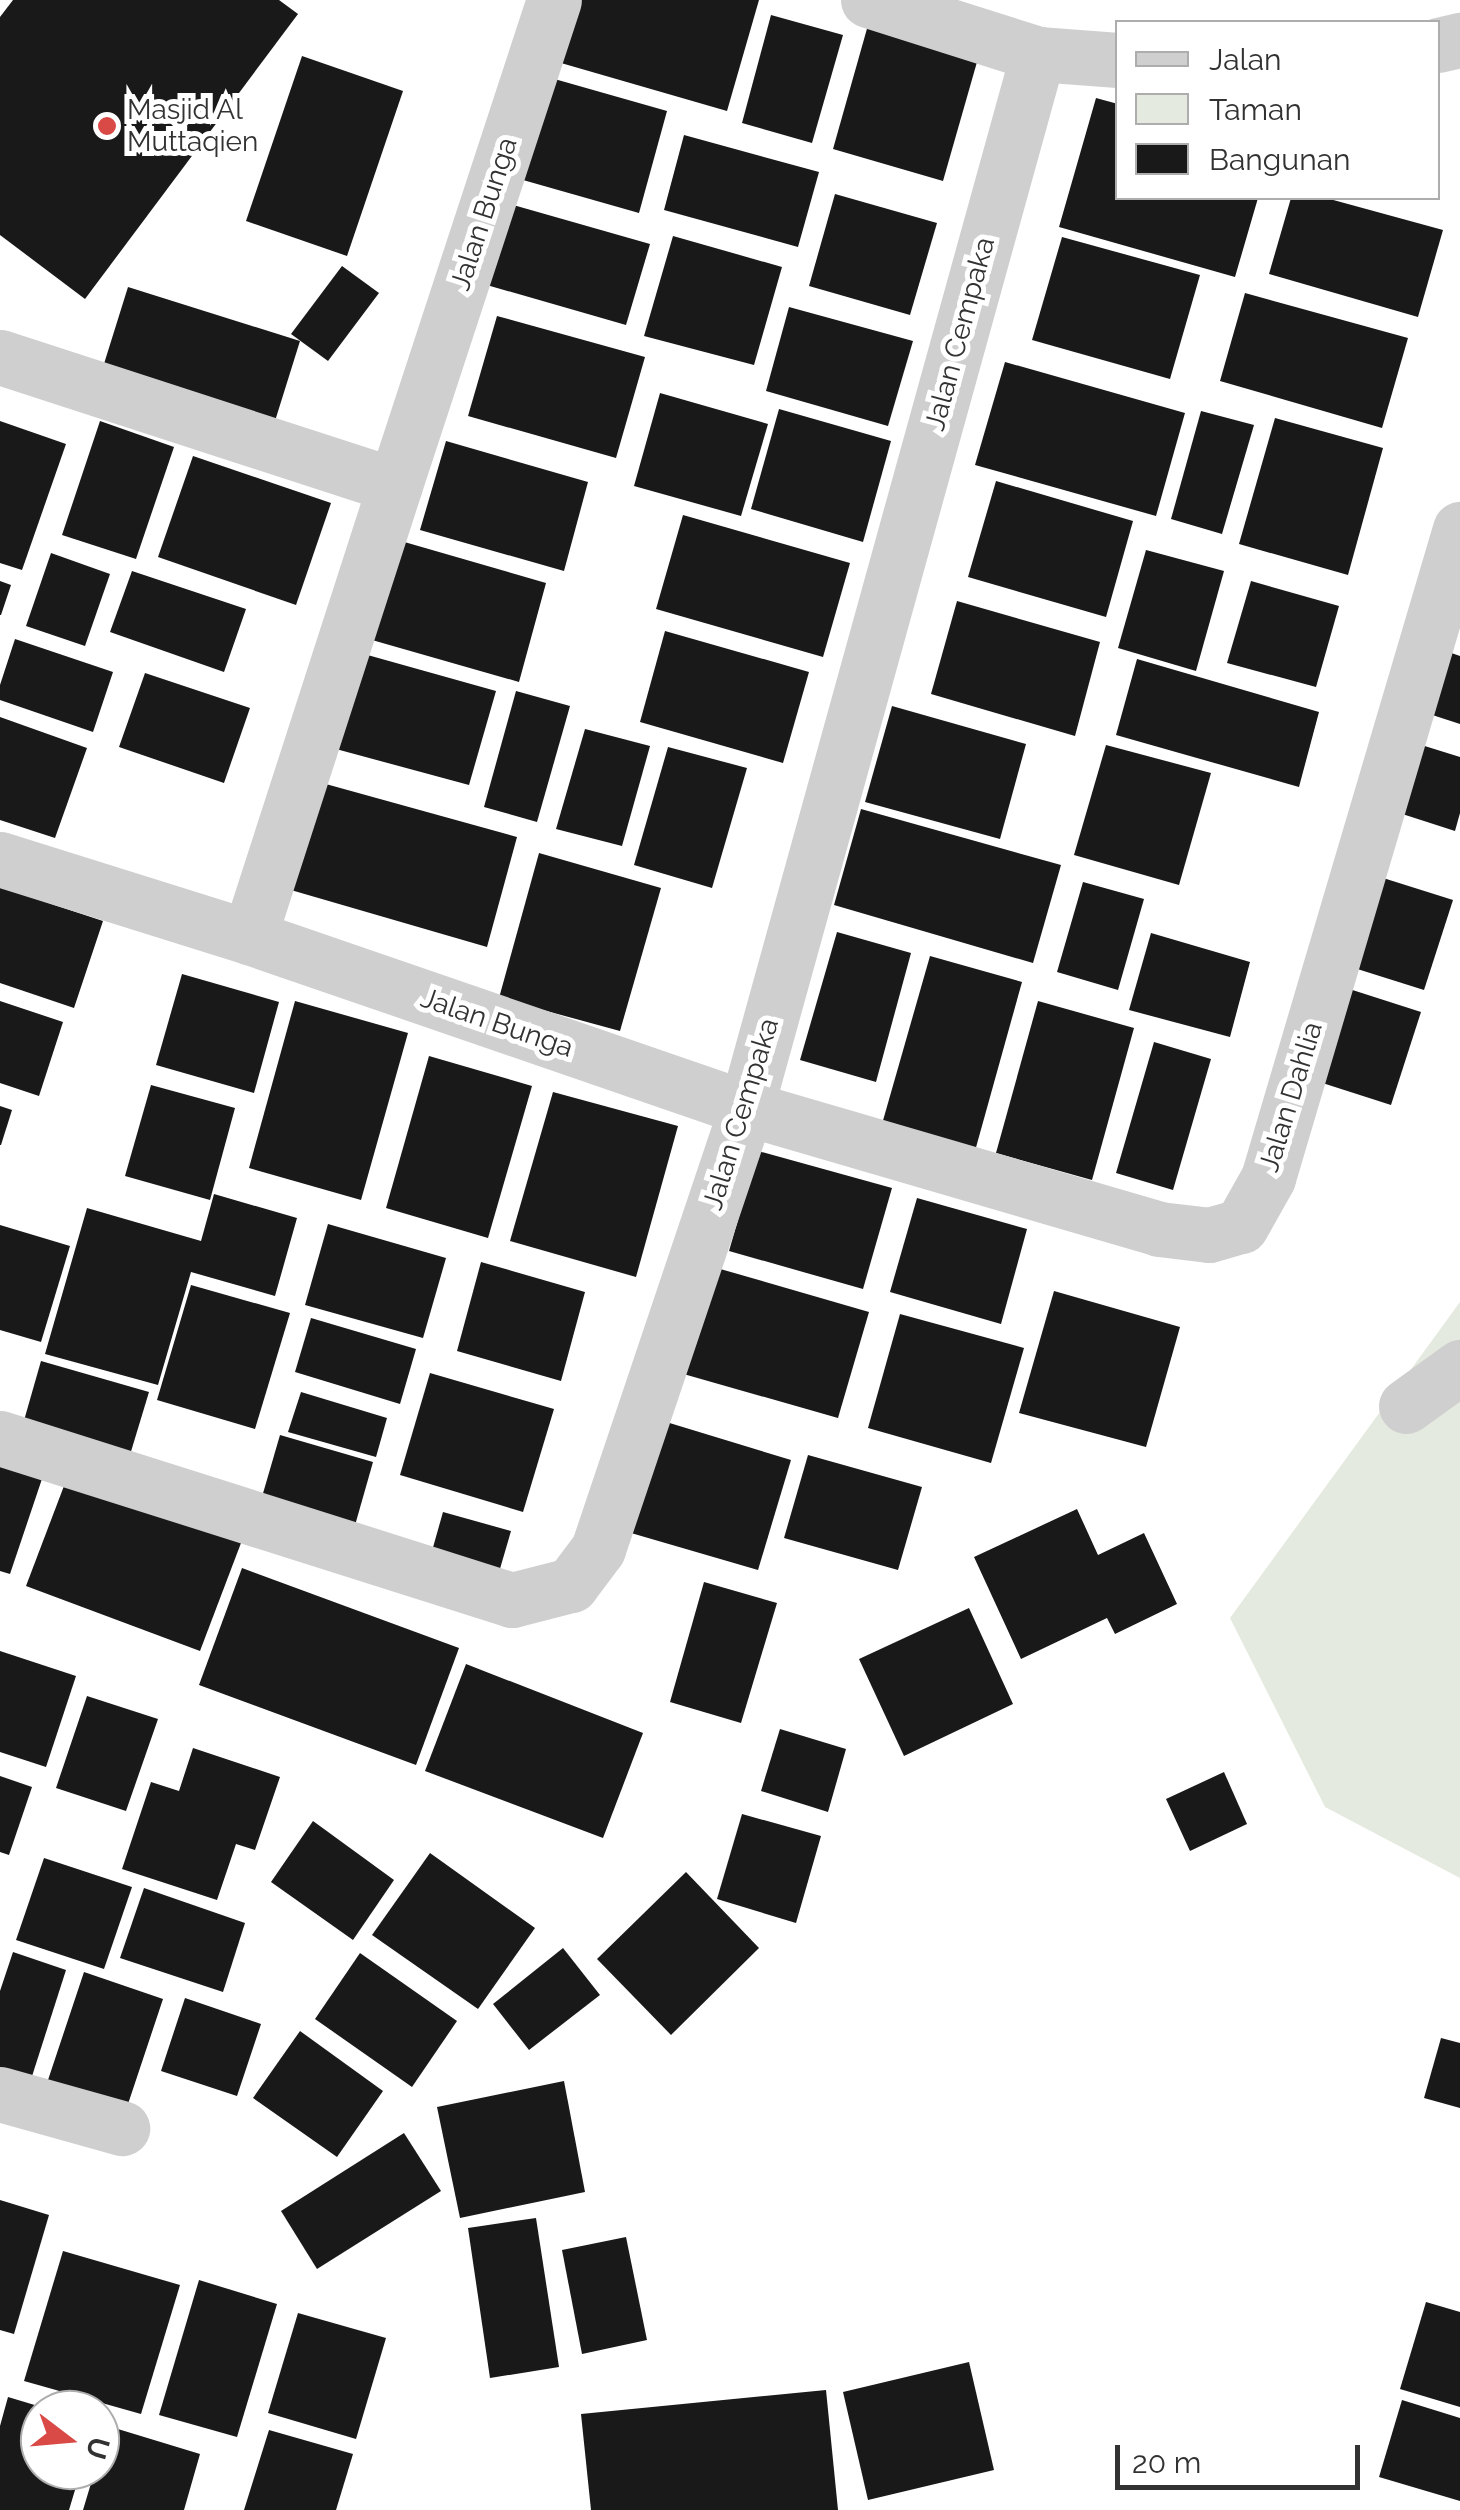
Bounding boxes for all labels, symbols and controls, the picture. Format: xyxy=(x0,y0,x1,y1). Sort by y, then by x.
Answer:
legend xyxy=(1115,20,1440,200)
text: Jalan xyxy=(1209,42,1282,77)
text: Taman xyxy=(1209,92,1302,127)
place label: Masjid Al Muttaqien xyxy=(127,93,258,159)
marker: Masjid Al Muttaqien xyxy=(96,115,118,137)
street label: Jalan Bunga xyxy=(443,133,525,295)
text: Bangunan xyxy=(1209,142,1351,177)
street label: Jalan Cempaka xyxy=(918,234,1002,434)
street label: Jalan Bunga xyxy=(416,981,578,1065)
street label: Jalan Cempaka xyxy=(696,1014,786,1214)
street label: Jalan Dahlia xyxy=(1252,1018,1330,1176)
north arrow xyxy=(20,2390,120,2490)
scale bar xyxy=(1120,2425,1365,2487)
text: U xyxy=(79,2433,116,2462)
text: 20 m xyxy=(1132,2445,1201,2480)

